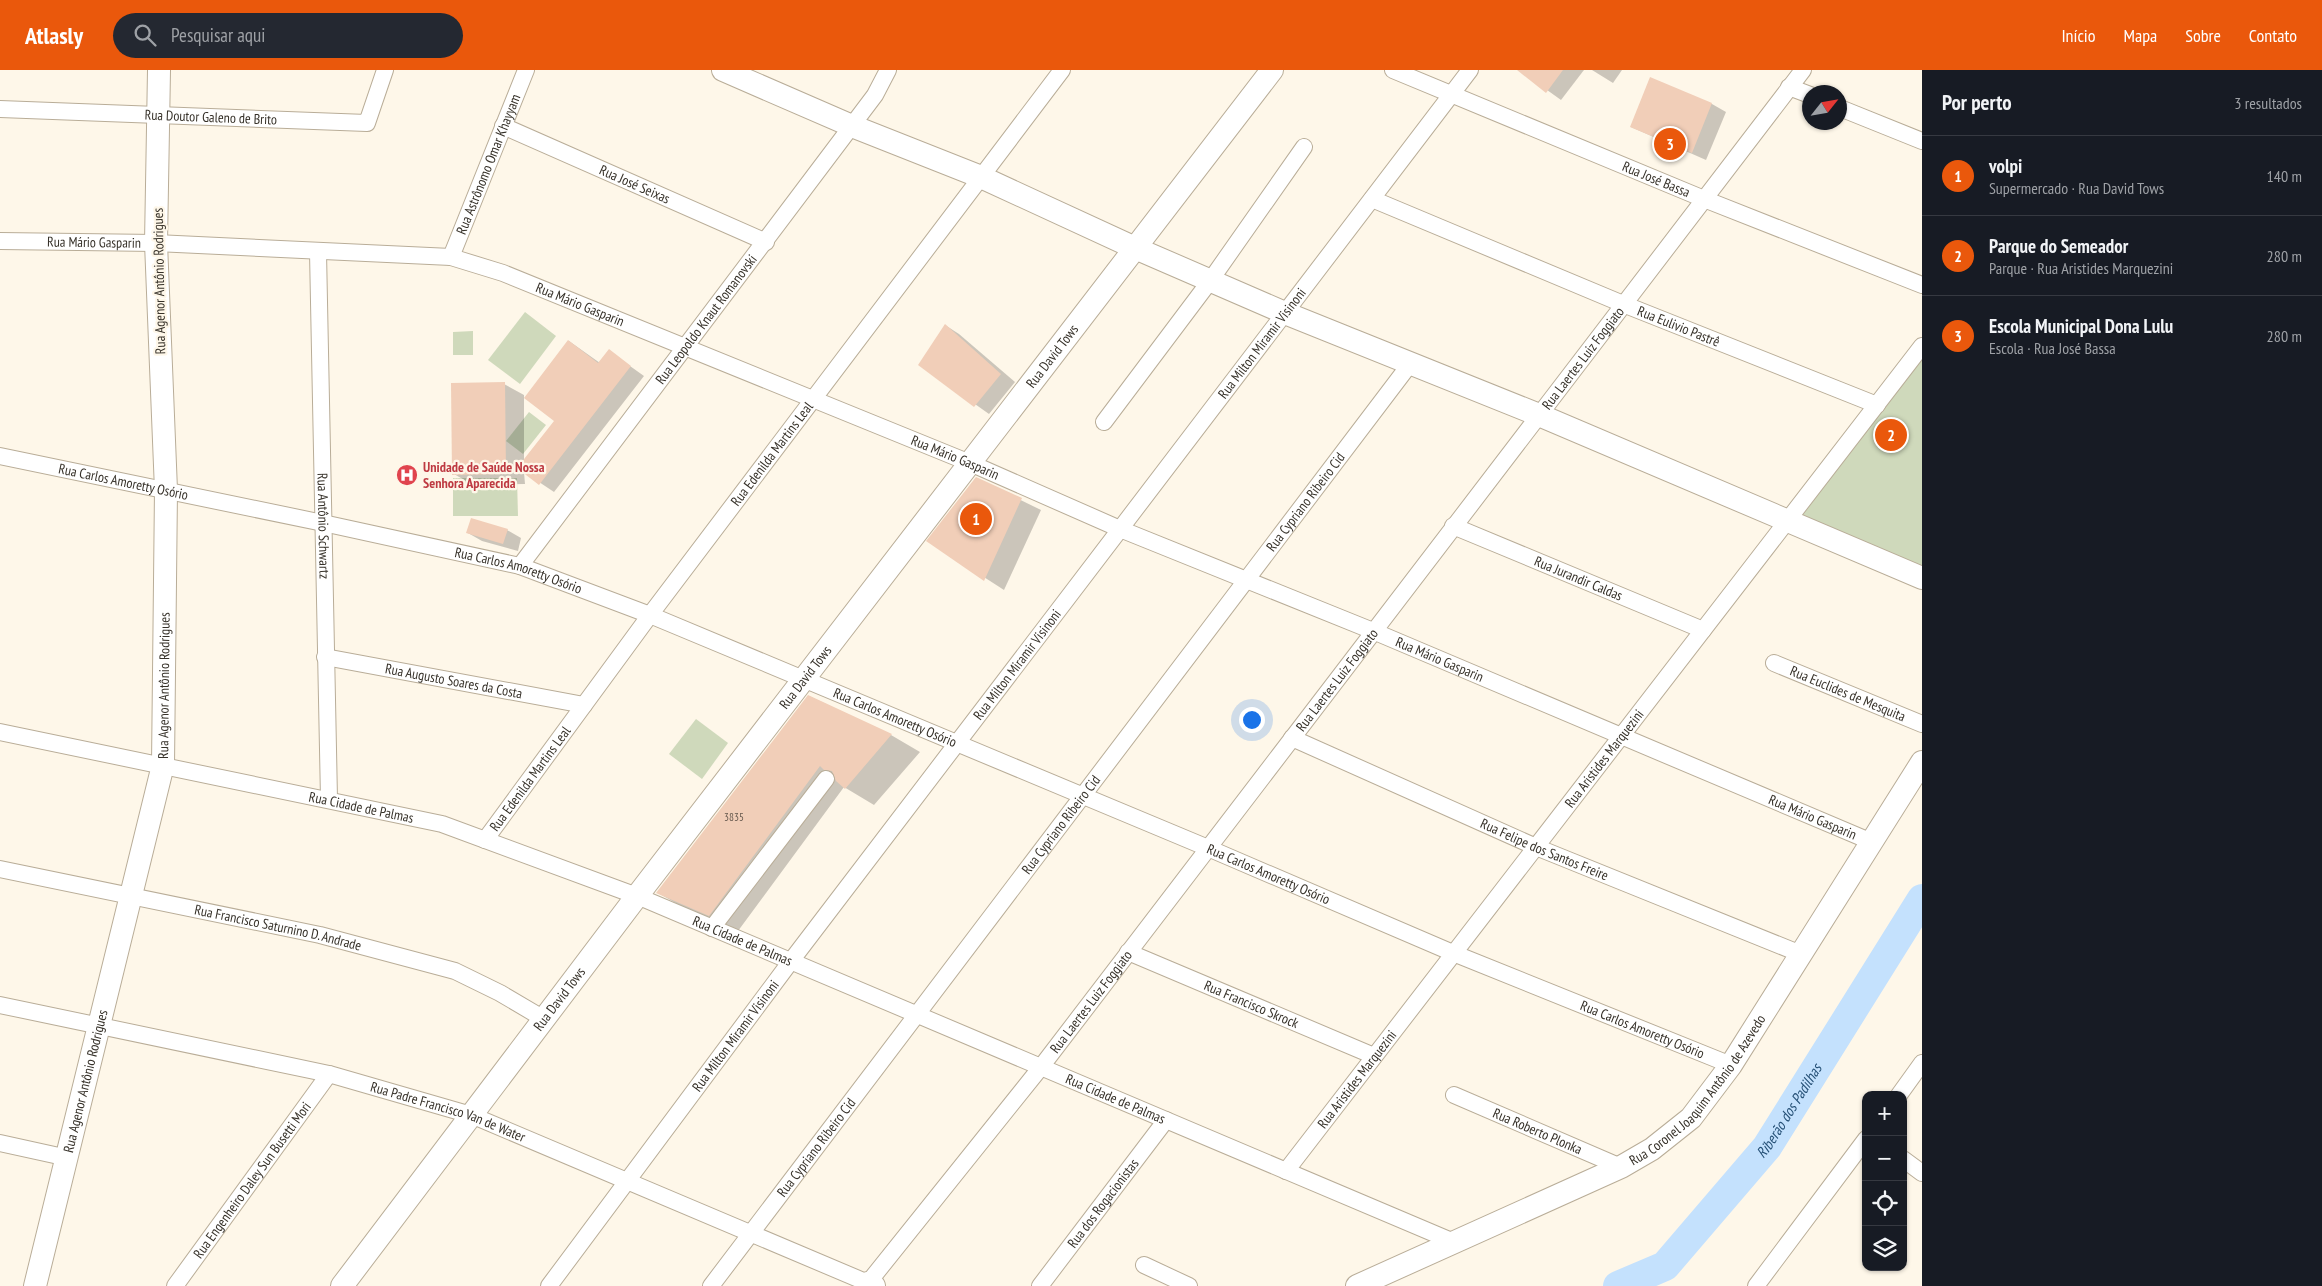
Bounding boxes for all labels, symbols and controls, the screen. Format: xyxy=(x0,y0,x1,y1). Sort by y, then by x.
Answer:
search box xyxy=(113,13,463,58)
text: Atlasly xyxy=(25,20,83,51)
icon: search xyxy=(131,21,159,49)
text: Pesquisar aqui xyxy=(171,23,265,47)
text: Início xyxy=(2061,24,2095,47)
text: Mapa xyxy=(2123,24,2157,47)
text: Sobre xyxy=(2185,24,2221,47)
text: Contato xyxy=(2249,24,2297,47)
north arrow xyxy=(1802,85,1847,130)
text: Por perto xyxy=(1942,89,2012,116)
street label: Rua Astrônomo Omar Khayyam xyxy=(452,91,524,237)
text: 3 resultados xyxy=(2234,93,2302,113)
street label: Rua Doutor Galeno de Brito xyxy=(144,106,277,129)
pin: 3 xyxy=(1654,125,1686,163)
text: volpi xyxy=(1989,154,2022,178)
street label: Rua José Bassa xyxy=(1620,157,1693,201)
street label: Rua José Seixas xyxy=(597,161,673,208)
text: 1 xyxy=(1954,166,1962,186)
text: 140 m xyxy=(2267,166,2302,186)
text: Supermercado · Rua David Tows xyxy=(1989,178,2164,198)
street label: Rua Agenor Antônio Rodrigues xyxy=(149,207,169,354)
street label: Rua Mário Gasparin xyxy=(47,233,141,252)
text: Parque do Semeador xyxy=(1989,234,2128,258)
text: 2 xyxy=(1954,246,1962,266)
text: 280 m xyxy=(2267,246,2302,266)
street label: Rua Leopoldo Knaut Romanovski xyxy=(651,251,761,388)
text: Parque · Rua Aristides Marquezini xyxy=(1989,258,2173,278)
street label: Rua Mário Gasparin xyxy=(533,278,627,330)
street label: Rua Milton Miramir Visinoni xyxy=(1214,284,1310,402)
street label: Rua Eulivio Pastrê xyxy=(1635,302,1723,351)
street label: Rua Laertes Luiz Foggiato xyxy=(1538,303,1628,413)
text: Escola Municipal Dona Lulu xyxy=(1989,314,2173,338)
street label: Rua David Tows xyxy=(1022,321,1082,391)
text: 3 xyxy=(1954,326,1962,346)
text: 280 m xyxy=(2267,326,2302,346)
text: Escola · Rua José Bassa xyxy=(1989,338,2116,358)
street label: Rua Edenilda Martins Leal xyxy=(727,398,817,509)
pin: 2 xyxy=(1875,416,1907,454)
street label: Rua Mário Gasparin xyxy=(908,431,1002,484)
street label: Rua Cypriano Ribeiro Cid xyxy=(1262,449,1349,555)
place label: Unidade de Saúde Nossa Senhora Aparecida xyxy=(423,458,545,492)
street label: Rua Carlos Amoretty Osório xyxy=(57,459,190,504)
hospital icon: Unidade de Saúde Nossa Senhora Aparecida xyxy=(395,463,419,487)
street label: Rua Antônio Schwartz xyxy=(313,473,334,579)
pin: 1 xyxy=(960,500,992,538)
street label: Rua Carlos Amoretty Osório xyxy=(453,543,584,598)
street label: Rua Jurandir Caldas xyxy=(1532,552,1626,605)
street label: Rua Milton Miramir Visinoni xyxy=(969,606,1065,723)
street label: Rua Agenor Antônio Rodrigues xyxy=(154,612,174,759)
street label: Rua Laertes Luiz Foggiato xyxy=(1292,625,1382,735)
street label: Rua Mário Gasparin xyxy=(1393,633,1486,686)
street label: Rua David Tows xyxy=(775,642,835,713)
street label: Rua Augusto Soares da Costa xyxy=(384,659,524,702)
street label: Rua Euclides de Mesquita xyxy=(1788,662,1908,725)
street label: Rua Carlos Amoretty Osório xyxy=(831,684,959,751)
street label: Rua Aristides Marquezini xyxy=(1561,706,1648,811)
your location xyxy=(1239,707,1265,733)
street label: Rua Edenilda Martins Leal xyxy=(486,722,575,835)
street label: Rua Cypriano Ribeiro Cid xyxy=(1018,772,1104,878)
street label: Rua Cidade de Palmas xyxy=(307,788,415,827)
street label: Rua Mário Gasparin xyxy=(1766,790,1859,843)
house number: 3835 xyxy=(724,810,744,824)
street label: Rua Felipe dos Santos Freire xyxy=(1478,814,1611,884)
street label: Rua Carlos Amoretty Osório xyxy=(1204,840,1333,908)
street label: Rua Francisco Saturnino D. Andrade xyxy=(193,900,364,955)
street label: Rua Cidade de Palmas xyxy=(690,912,795,970)
street label: Rua Laertes Luiz Foggiato xyxy=(1046,947,1136,1057)
street label: Rua David Tows xyxy=(529,963,589,1034)
street label: Rua Milton Miramir Visinoni xyxy=(688,976,783,1095)
street label: Rua Francisco Skrock xyxy=(1201,976,1302,1032)
street label: Rua Carlos Amoretty Osório xyxy=(1578,996,1707,1062)
street label: Rua Agenor Antônio Rodrigues xyxy=(59,1007,112,1154)
street label: Rua Coronel Joaquim Antônio de Azevedo xyxy=(1626,1011,1769,1169)
street label: Rua Aristides Marquezini xyxy=(1313,1026,1400,1132)
water label: Riberão dos Padilhas xyxy=(1752,1059,1827,1162)
street label: Rua Cidade de Palmas xyxy=(1063,1070,1168,1128)
street label: Rua Padre Francisco Van de Water xyxy=(368,1077,528,1146)
map controls xyxy=(1862,1091,1907,1271)
button: + xyxy=(1862,1091,1907,1136)
street label: Rua Cypriano Ribeiro Cid xyxy=(773,1094,859,1200)
street label: Rua Engenheiro Daley Sun Busetti Mori xyxy=(189,1098,315,1262)
street label: Rua Roberto Plonka xyxy=(1490,1104,1585,1158)
button: − xyxy=(1862,1136,1907,1181)
street label: Rua dos Rogacionistas xyxy=(1063,1155,1143,1251)
button: locate xyxy=(1862,1181,1907,1226)
button: layers xyxy=(1862,1226,1907,1271)

